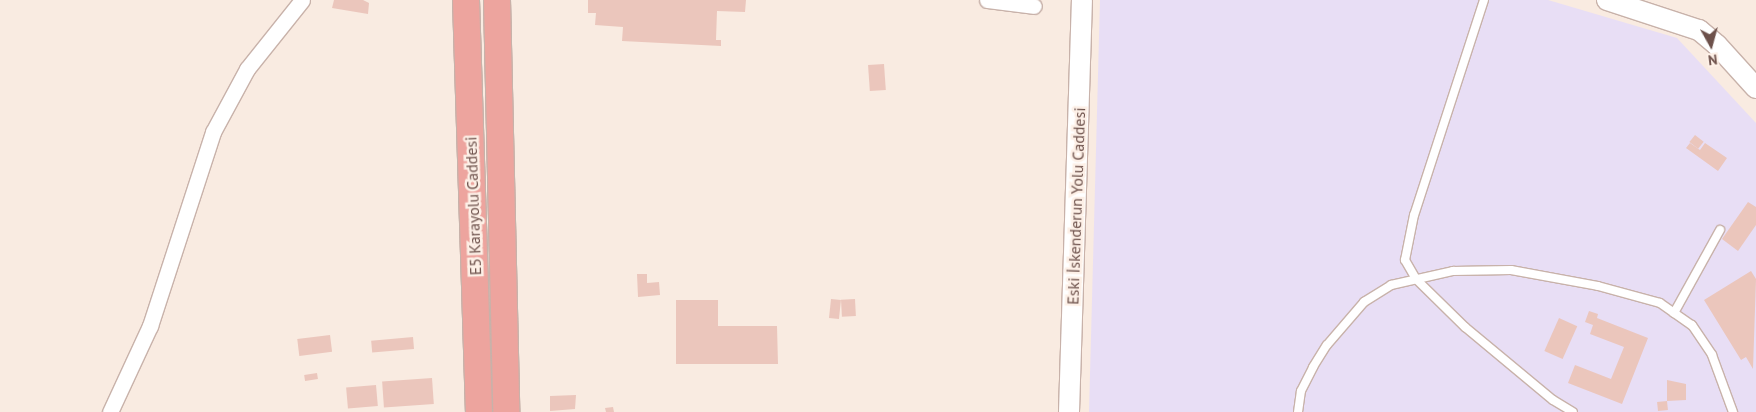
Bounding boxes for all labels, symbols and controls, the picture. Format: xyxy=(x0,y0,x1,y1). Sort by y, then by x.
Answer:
north arrow xyxy=(1686,20,1736,70)
text: N xyxy=(1707,50,1718,69)
street label: Eski İskenderun Yolu Caddesi xyxy=(1063,107,1089,305)
street label: E5 Karayolu Caddesi xyxy=(461,136,485,276)

